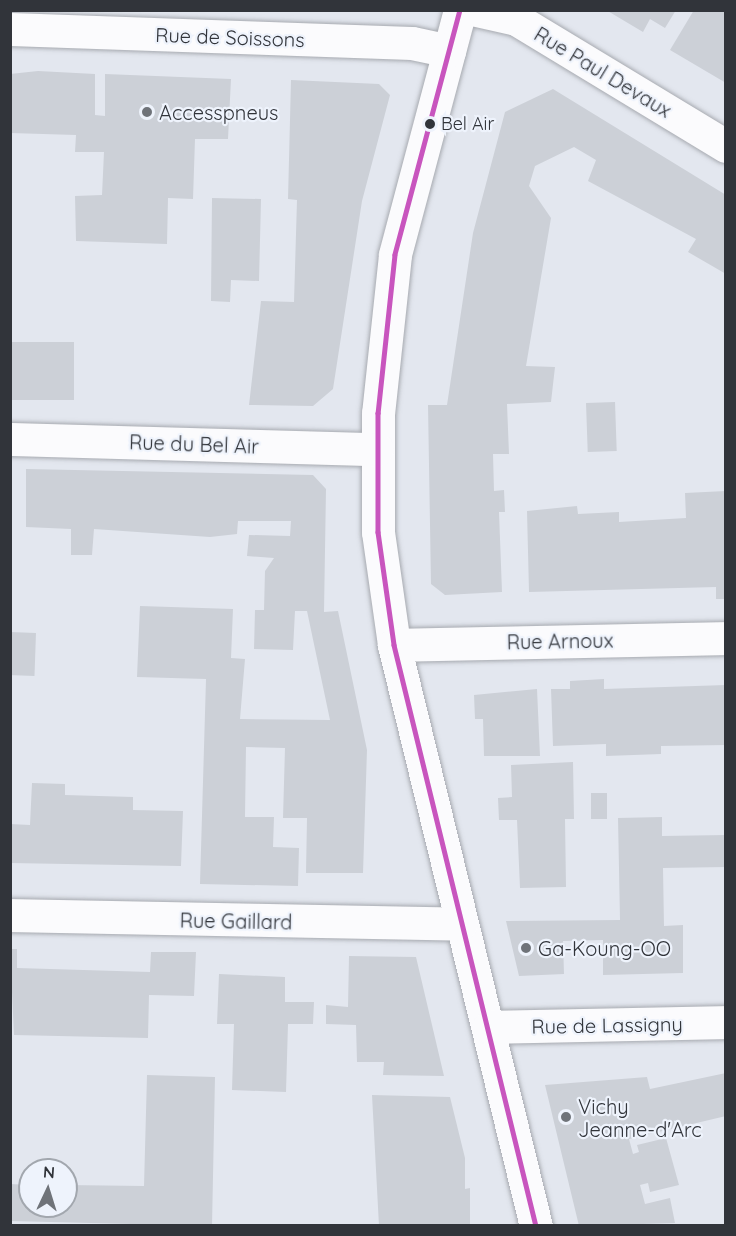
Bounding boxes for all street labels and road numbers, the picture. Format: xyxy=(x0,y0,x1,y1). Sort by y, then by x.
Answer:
street label: Rue de Soissons xyxy=(155,22,305,52)
street label: Rue Paul Devaux xyxy=(530,22,676,122)
street label: Rue du Bel Air xyxy=(129,430,259,458)
street label: Rue Arnoux xyxy=(506,628,614,654)
street label: Rue Gaillard xyxy=(179,908,293,934)
street label: Rue de Lassigny xyxy=(531,1012,683,1038)

